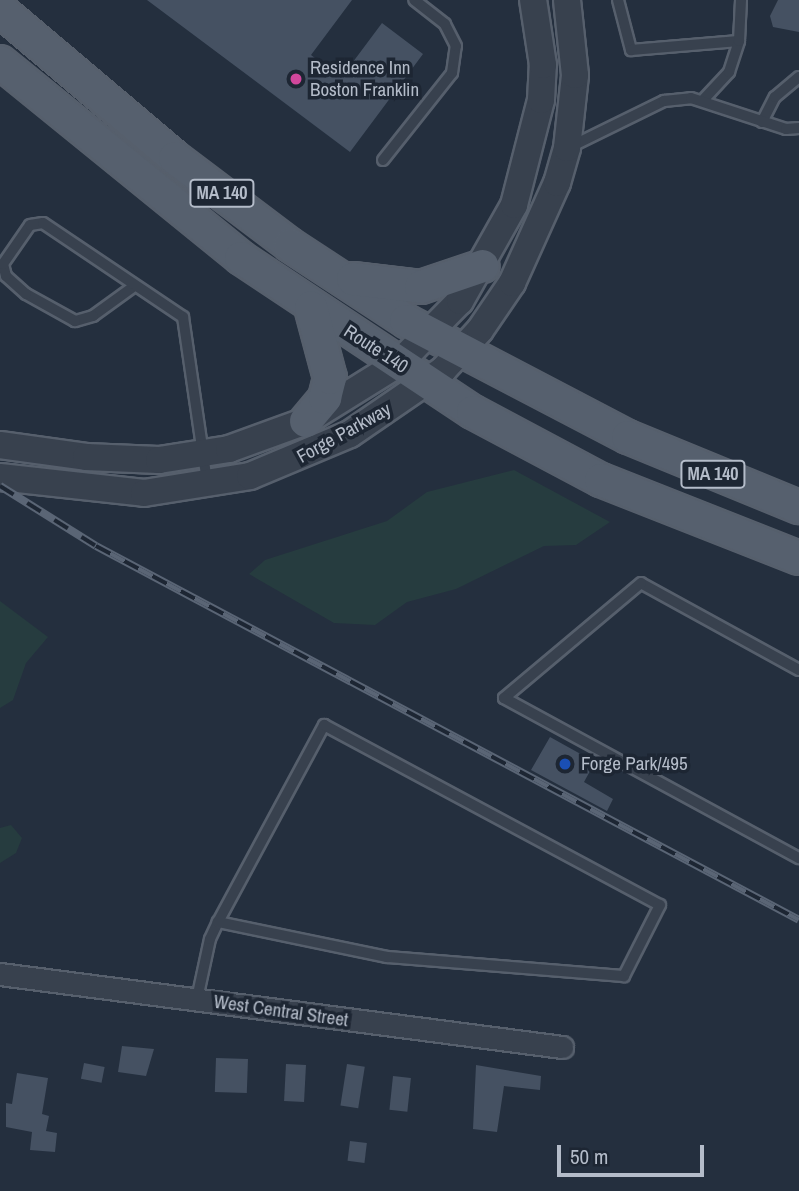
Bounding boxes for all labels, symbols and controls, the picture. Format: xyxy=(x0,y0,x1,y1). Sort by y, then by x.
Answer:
place label: Residence Inn Boston Franklin xyxy=(310,57,419,101)
marker: Residence Inn Boston Franklin xyxy=(288,71,304,87)
road number: MA 140 xyxy=(189,178,255,208)
street label: Route 140 xyxy=(340,320,412,378)
street label: Forge Parkway xyxy=(293,398,395,468)
road number: MA 140 xyxy=(680,460,746,488)
place label: Forge Park/495 xyxy=(581,753,688,775)
marker: Forge Park/495 xyxy=(555,754,575,774)
street label: West Central Street xyxy=(212,990,350,1032)
scale bar xyxy=(561,1132,708,1176)
text: 50 m xyxy=(570,1142,608,1171)

